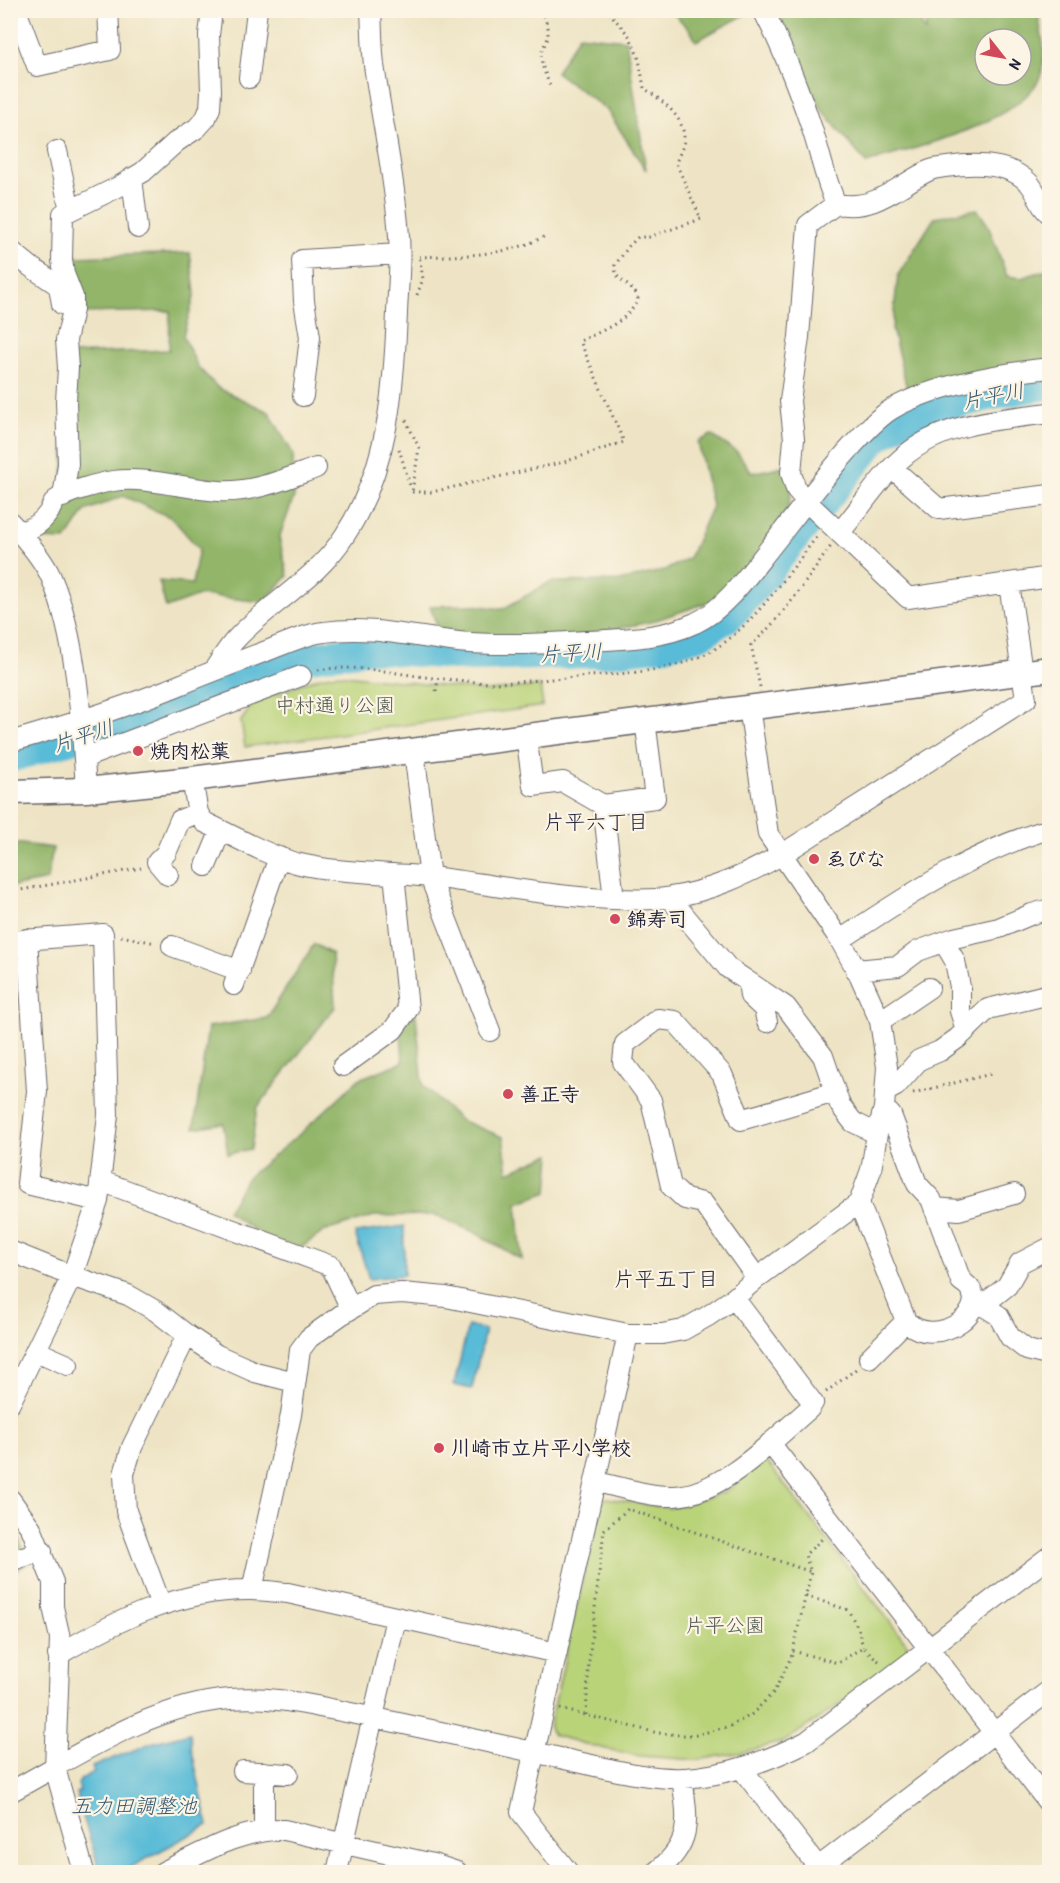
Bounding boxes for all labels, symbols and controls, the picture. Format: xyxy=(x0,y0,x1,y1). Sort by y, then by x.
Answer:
north arrow xyxy=(973,27,1033,87)
text: N xyxy=(1004,55,1027,74)
water label: 片平川 xyxy=(959,375,1027,416)
water label: 片平川 xyxy=(539,636,603,669)
park label: 中村通り公園 xyxy=(275,691,395,718)
water label: 片平川 xyxy=(48,712,117,759)
place label: 焼肉松葉 xyxy=(150,737,230,764)
marker: 焼肉松葉 xyxy=(131,744,145,758)
district label: 片平六丁目 xyxy=(544,807,649,836)
place label: ゑびな xyxy=(826,845,886,872)
marker: ゑびな xyxy=(807,852,821,866)
place label: 錦寿司 xyxy=(627,905,687,932)
marker: 錦寿司 xyxy=(608,912,622,926)
place label: 善正寺 xyxy=(520,1080,580,1107)
marker: 善正寺 xyxy=(501,1087,515,1101)
district label: 片平五丁目 xyxy=(614,1264,719,1293)
place label: 川崎市立片平小学校 xyxy=(451,1434,631,1461)
marker: 川崎市立片平小学校 xyxy=(432,1441,446,1455)
park label: 片平公園 xyxy=(685,1611,765,1638)
water label: 五力田調整池 xyxy=(71,1791,198,1820)

